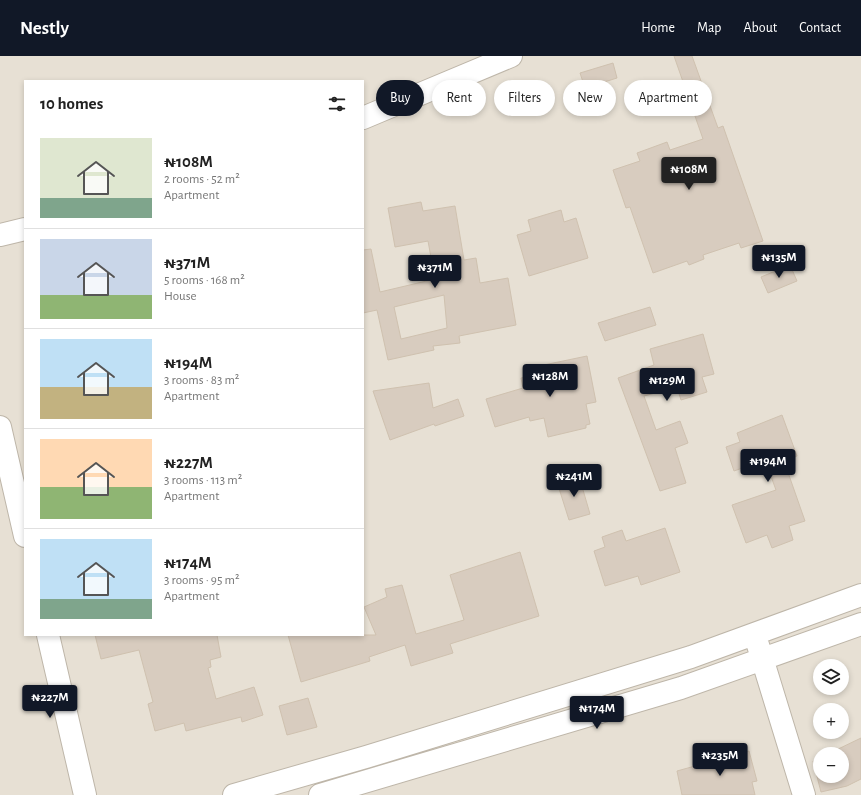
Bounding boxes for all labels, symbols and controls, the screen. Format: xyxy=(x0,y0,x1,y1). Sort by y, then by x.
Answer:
text: Nestly xyxy=(20,19,69,38)
text: Home xyxy=(641,21,675,35)
text: Map xyxy=(697,21,721,35)
text: About xyxy=(743,21,777,35)
text: Contact xyxy=(799,21,841,35)
chip: Buy xyxy=(376,80,424,116)
chip: Rent xyxy=(432,80,486,116)
chip: Filters xyxy=(494,80,555,116)
chip: New xyxy=(563,80,616,116)
chip: Apartment xyxy=(624,80,712,116)
icon: filters xyxy=(326,93,348,115)
text: 10 homes xyxy=(40,95,103,112)
text: ₦108M xyxy=(164,153,213,170)
icon: home xyxy=(72,154,120,202)
pin: ₦108M xyxy=(661,157,717,191)
text: ₦108M xyxy=(670,163,708,176)
text: 2 rooms · 52 m² xyxy=(164,173,240,186)
text: Apartment xyxy=(164,189,219,202)
pin: ₦135M xyxy=(751,245,807,279)
text: ₦135M xyxy=(761,251,797,264)
text: ₦371M xyxy=(164,254,210,271)
icon: home xyxy=(72,255,120,303)
pin: ₦371M xyxy=(407,255,463,289)
text: ₦371M xyxy=(417,261,453,274)
text: 5 rooms · 168 m² xyxy=(164,274,245,287)
text: House xyxy=(164,290,196,303)
text: ₦194M xyxy=(164,354,212,371)
icon: home xyxy=(72,355,120,403)
pin: ₦128M xyxy=(522,364,578,398)
pin: ₦129M xyxy=(639,368,695,402)
text: ₦128M xyxy=(532,370,568,383)
text: 3 rooms · 83 m² xyxy=(164,374,239,387)
text: ₦129M xyxy=(649,374,685,387)
text: Apartment xyxy=(164,390,219,403)
pin: ₦194M xyxy=(740,449,796,483)
text: ₦227M xyxy=(164,454,213,471)
icon: home xyxy=(72,455,120,503)
text: ₦194M xyxy=(749,455,787,468)
pin: ₦241M xyxy=(546,464,602,498)
text: ₦241M xyxy=(556,470,592,483)
text: 3 rooms · 113 m² xyxy=(164,474,242,487)
text: Apartment xyxy=(164,490,219,503)
text: ₦174M xyxy=(164,554,212,571)
icon: home xyxy=(72,555,120,603)
text: 3 rooms · 95 m² xyxy=(164,574,239,587)
text: Apartment xyxy=(164,590,219,603)
map controls xyxy=(813,659,849,783)
button: layers xyxy=(813,659,849,695)
pin: ₦227M xyxy=(22,685,78,719)
text: ₦227M xyxy=(31,691,69,704)
pin: ₦174M xyxy=(569,696,625,730)
text: ₦174M xyxy=(579,702,615,715)
button: + xyxy=(813,703,849,739)
pin: ₦235M xyxy=(692,743,748,777)
button: − xyxy=(813,747,849,783)
text: ₦235M xyxy=(702,749,738,762)

